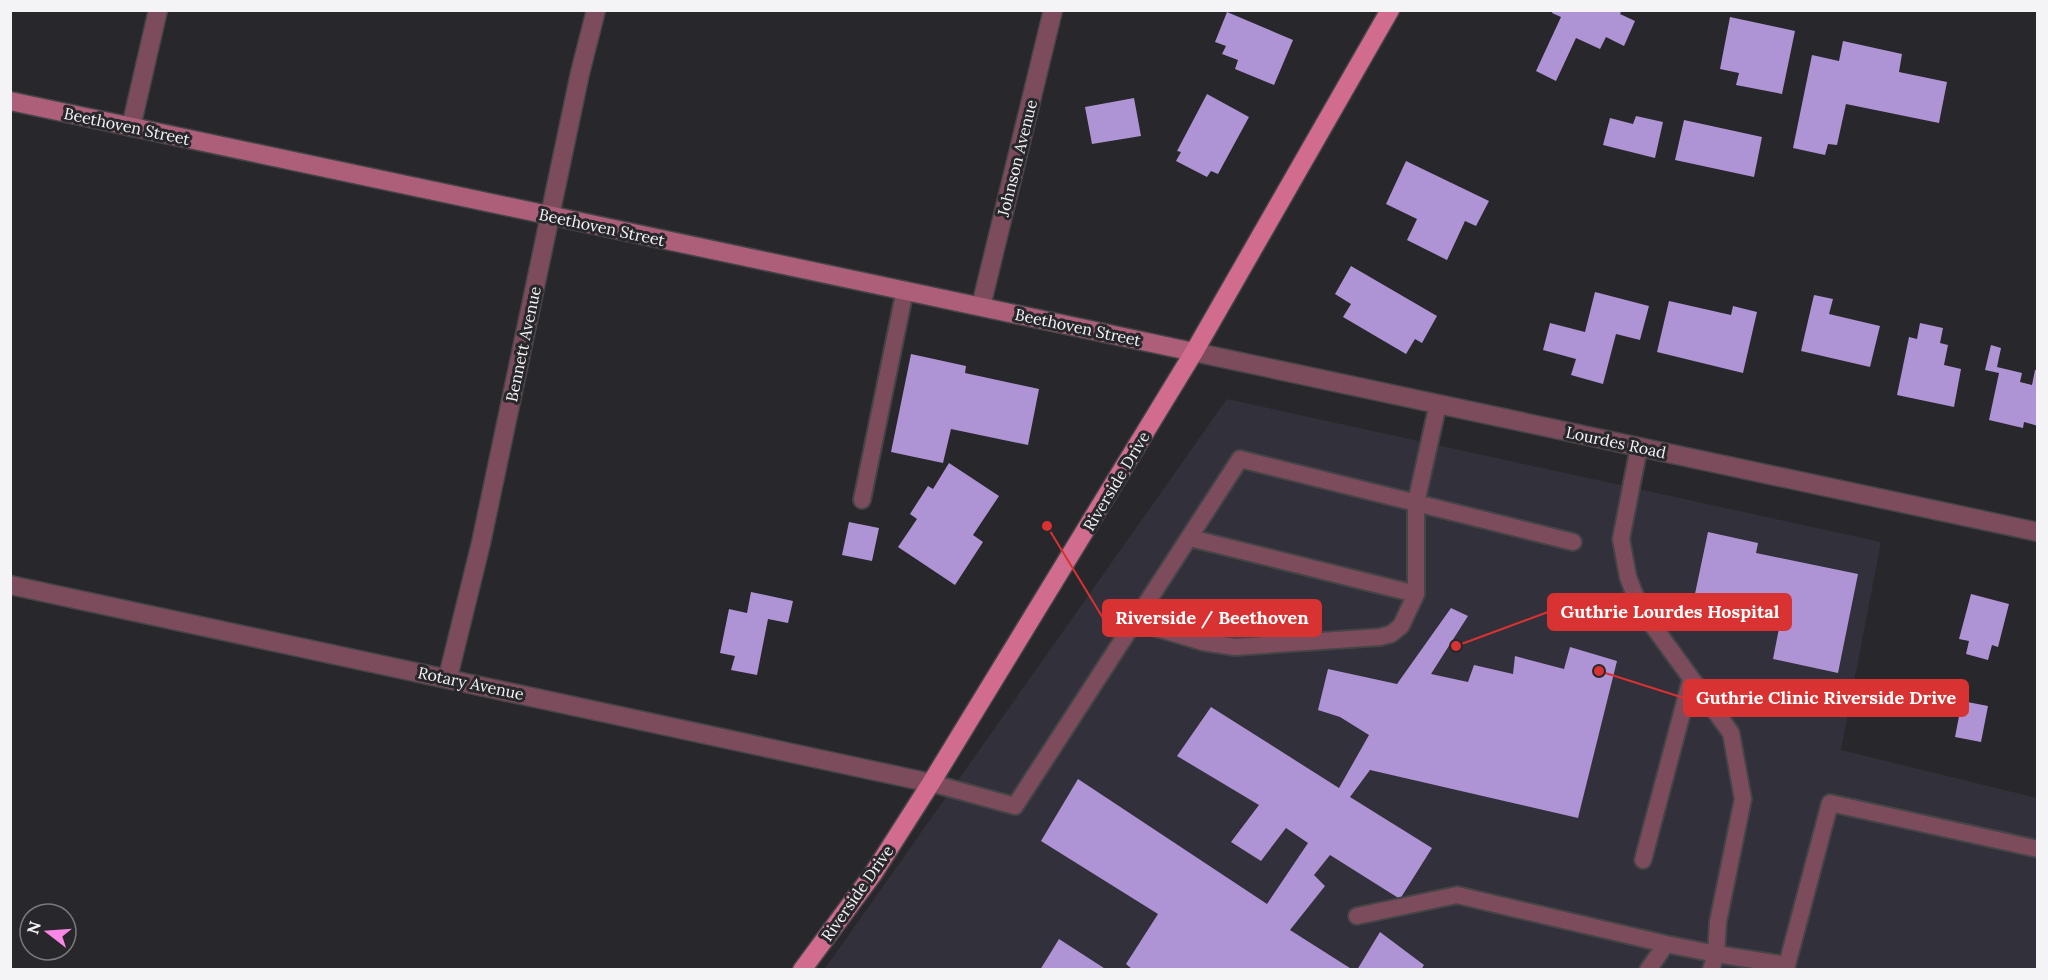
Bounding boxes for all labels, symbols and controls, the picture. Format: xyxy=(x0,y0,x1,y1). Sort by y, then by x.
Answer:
street label: Johnson Avenue xyxy=(993,97,1041,219)
street label: Beethoven Street xyxy=(62,103,193,149)
street label: Beethoven Street xyxy=(537,204,668,250)
street label: Bennett Avenue xyxy=(501,284,545,404)
street label: Beethoven Street xyxy=(1013,304,1144,350)
street label: Lourdes Road xyxy=(1564,422,1668,462)
street label: Riverside Drive xyxy=(1078,427,1154,534)
callout: Guthrie Lourdes Hospital xyxy=(1548,594,1791,630)
callout: Riverside / Beethoven xyxy=(1103,600,1321,636)
text: Guthrie Lourdes Hospital xyxy=(1561,600,1780,623)
text: Riverside / Beethoven xyxy=(1115,606,1309,629)
street label: Rotary Avenue xyxy=(416,662,526,704)
callout: Guthrie Clinic Riverside Drive xyxy=(1684,680,1968,716)
text: Guthrie Clinic Riverside Drive xyxy=(1696,686,1956,709)
street label: Riverside Drive xyxy=(817,841,898,945)
north arrow xyxy=(18,902,78,962)
text: N xyxy=(22,919,45,936)

